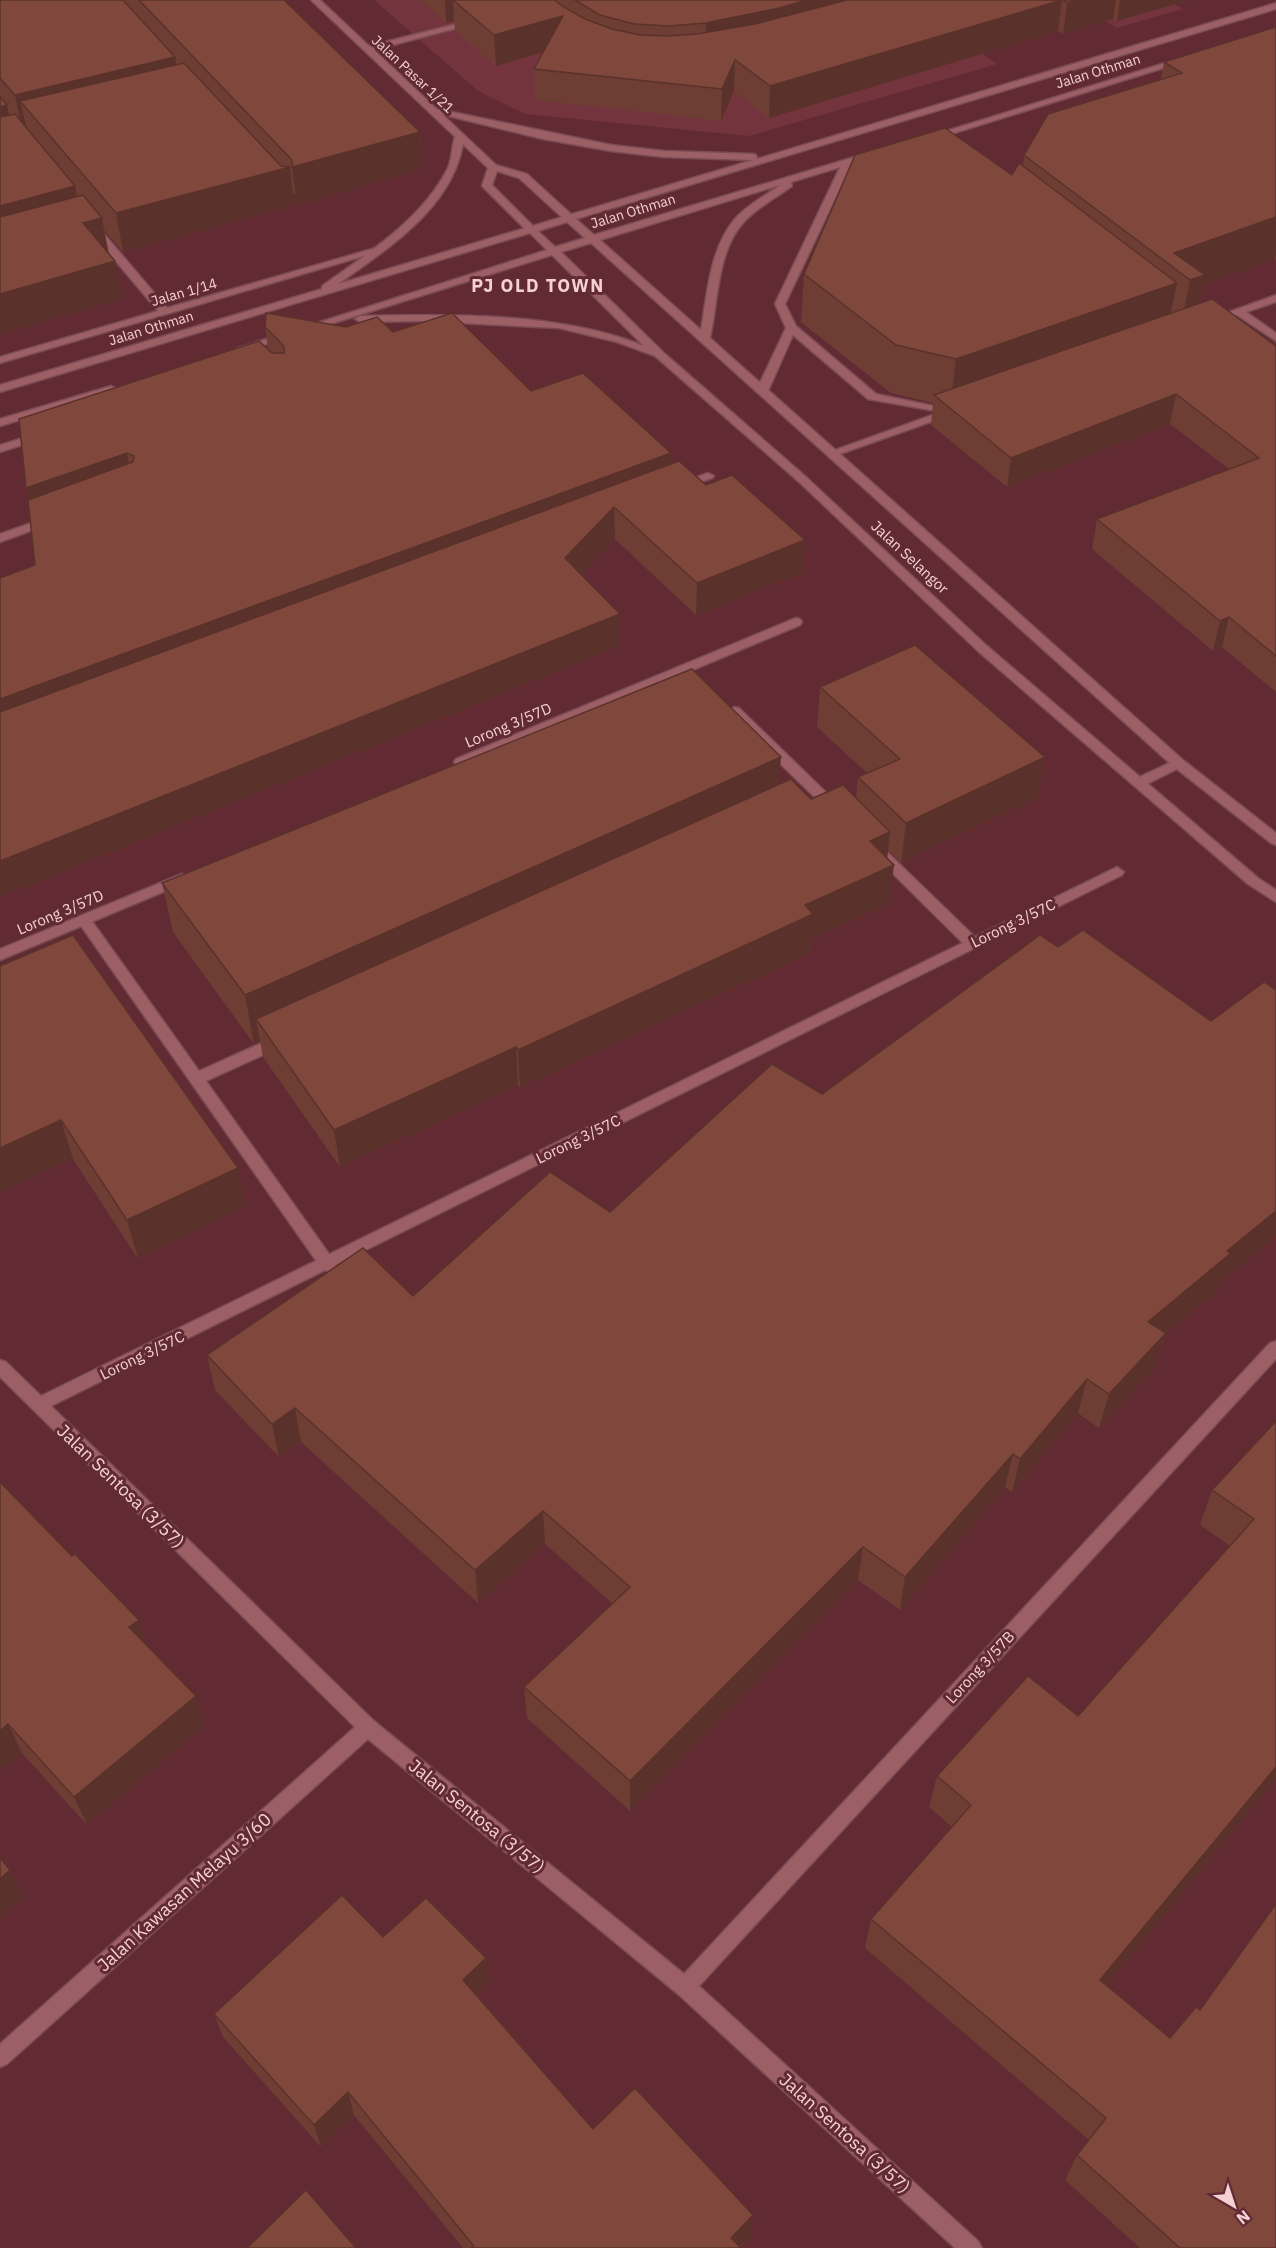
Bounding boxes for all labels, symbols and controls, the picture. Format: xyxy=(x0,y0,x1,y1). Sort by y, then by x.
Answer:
street label: Jalan Pasar 1/21 xyxy=(368,31,458,117)
street label: Jalan Othman xyxy=(1053,50,1143,92)
street label: Jalan Othman xyxy=(588,190,678,232)
street label: Jalan 1/14 xyxy=(149,274,219,310)
district label: PJ OLD TOWN xyxy=(471,274,605,297)
street label: Jalan Othman xyxy=(106,307,196,349)
street label: Jalan Selangor xyxy=(867,516,953,598)
street label: Lorong 3/57D xyxy=(462,698,554,752)
street label: Lorong 3/57D xyxy=(14,885,106,939)
street label: Lorong 3/57C xyxy=(968,894,1058,952)
street label: Lorong 3/57C xyxy=(533,1110,623,1168)
street label: Lorong 3/57C xyxy=(97,1326,187,1384)
street label: Jalan Sentosa (3/57) xyxy=(52,1419,190,1553)
street label: Lorong 3/57B xyxy=(942,1627,1018,1707)
street label: Jalan Sentosa (3/57) xyxy=(404,1754,550,1878)
street label: Jalan Kawasan Melayu 3/60 xyxy=(92,1808,276,1976)
street label: Jalan Sentosa (3/57) xyxy=(775,2068,915,2198)
north arrow xyxy=(1204,2176,1264,2236)
text: N xyxy=(1233,2206,1254,2229)

